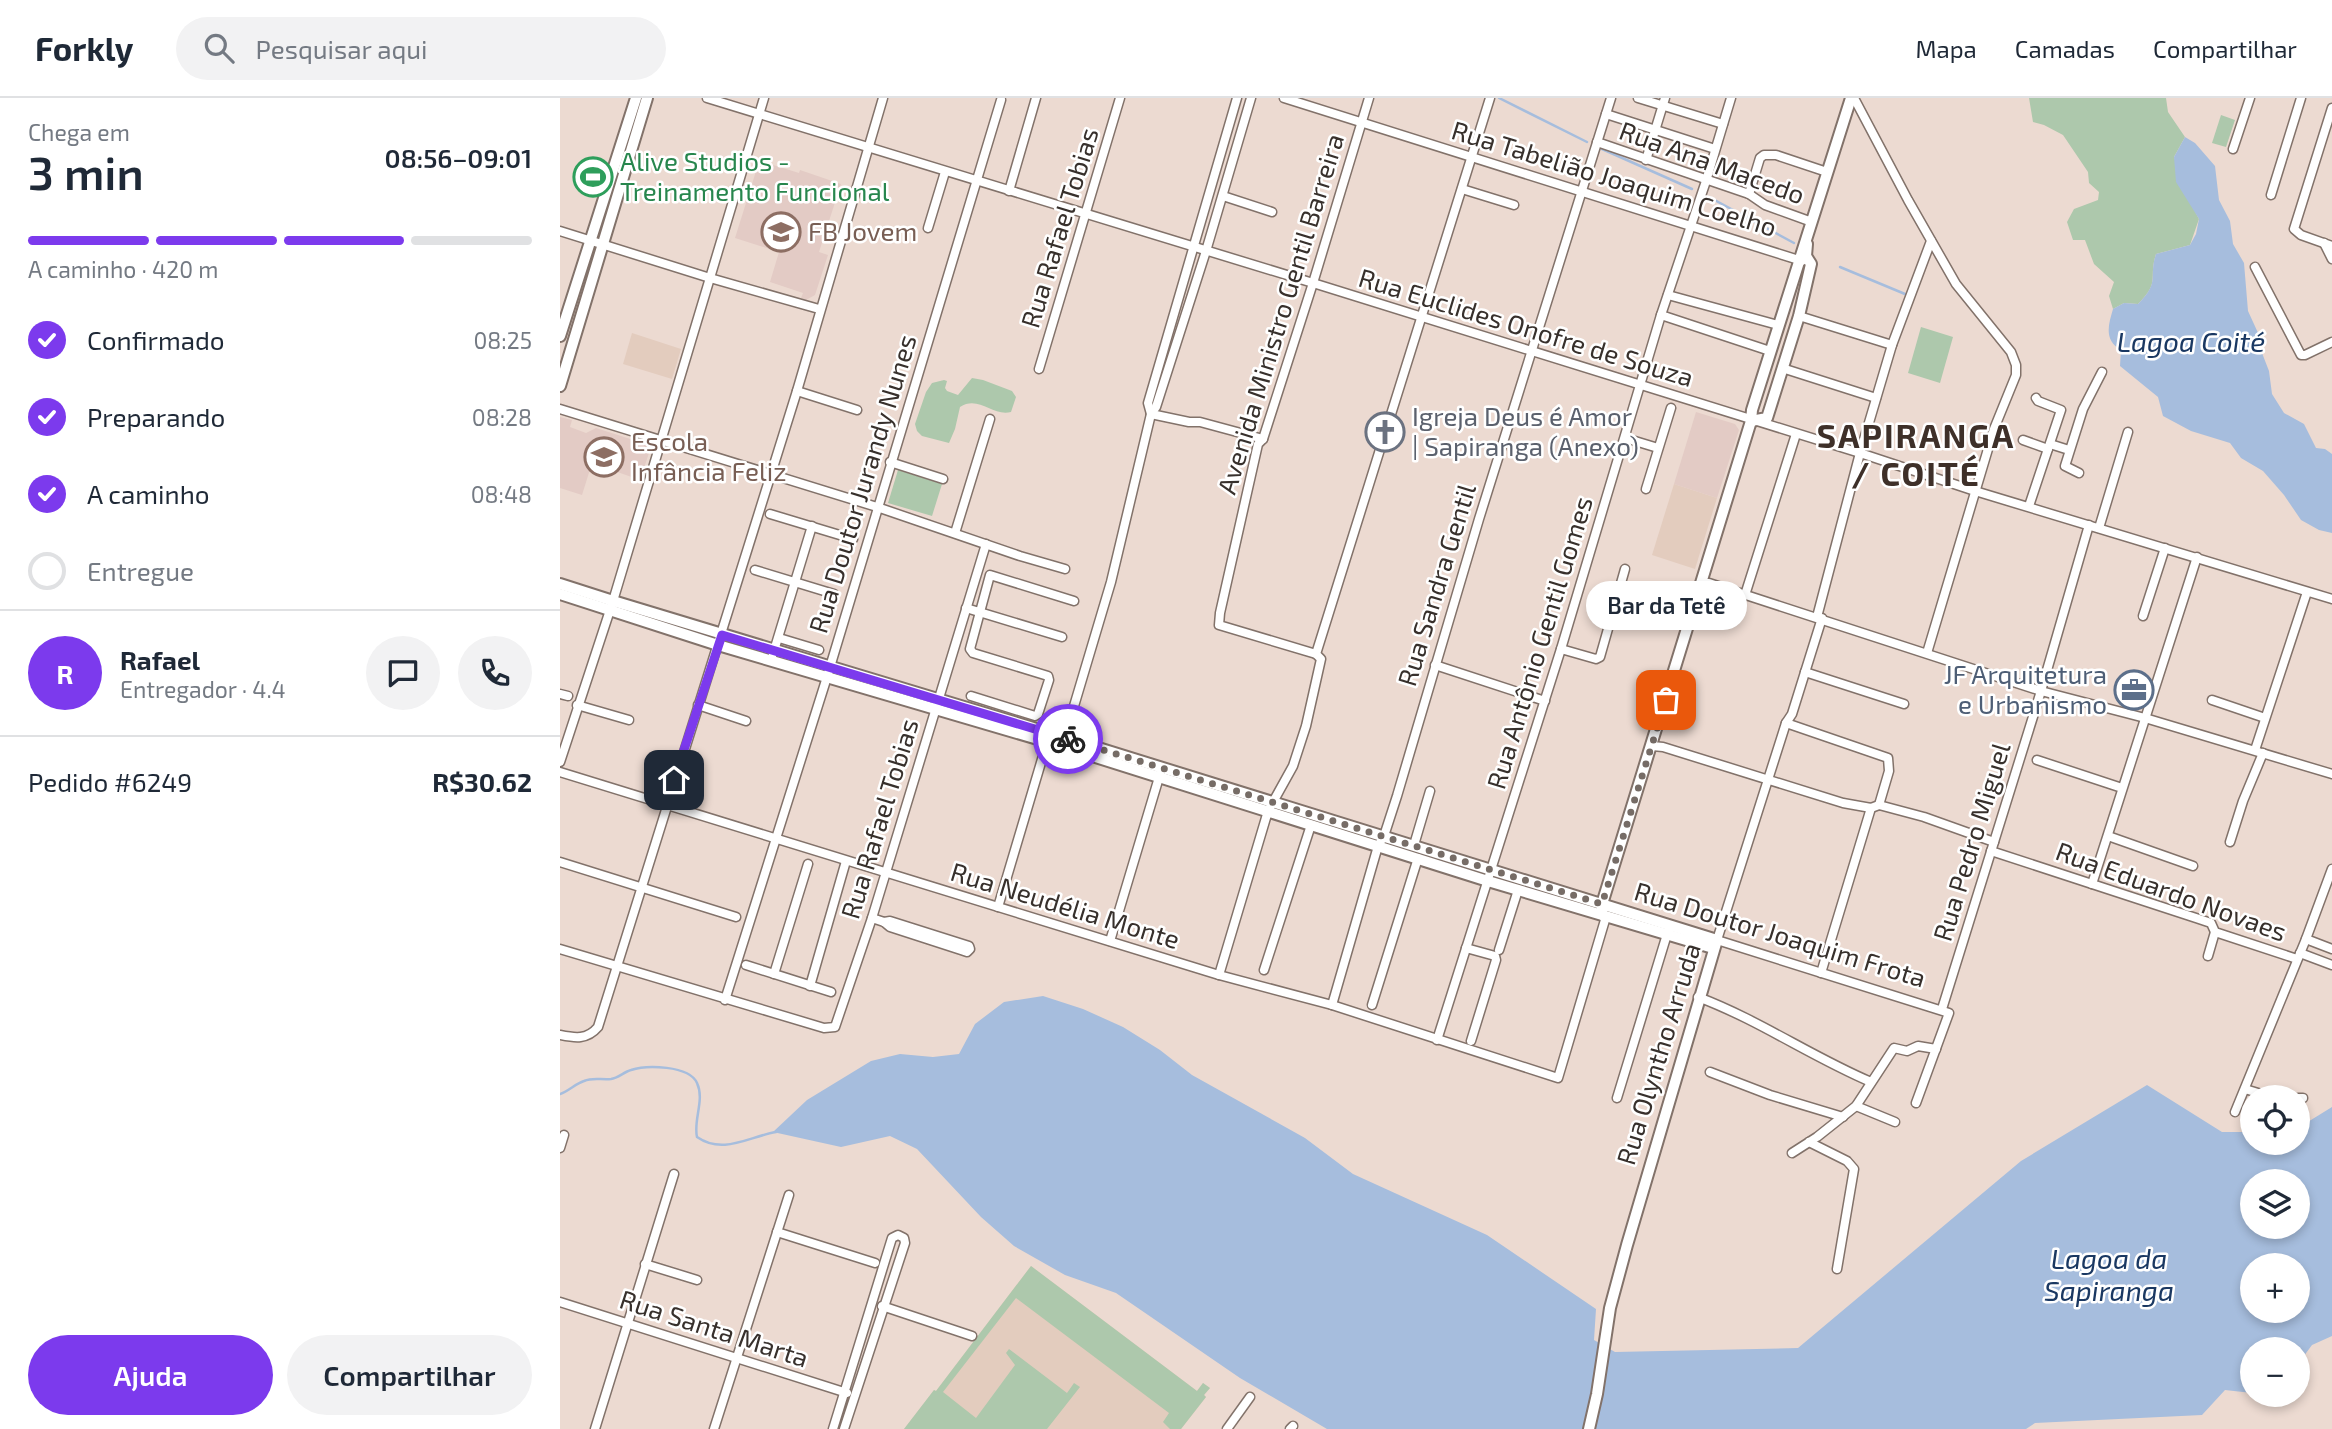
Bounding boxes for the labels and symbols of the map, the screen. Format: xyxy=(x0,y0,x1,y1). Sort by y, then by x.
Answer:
street label: Rua Tabelião Joaquim Coelho xyxy=(1448,113,1781,242)
street label: Rua Ana Macedo xyxy=(1616,114,1809,209)
street label: Rua Rafael Tobias xyxy=(1013,124,1104,331)
street label: Avenida Ministro Gentil Barreira xyxy=(1210,130,1349,497)
place label: Alive Studios - Treinamento Funcional xyxy=(620,145,890,206)
sports icon: Alive Studios - Treinamento Funcional xyxy=(572,156,614,198)
school or university icon: FB Jovem xyxy=(760,211,802,253)
place label: FB Jovem xyxy=(808,215,917,246)
street label: Rua Euclides Onofre de Souza xyxy=(1355,261,1698,392)
water label: Lagoa Coité xyxy=(2117,324,2265,358)
street label: Rua Doutor Jurandy Nunes xyxy=(801,331,922,637)
place label: Igreja Deus é Amor | Sapiranga (Anexo) xyxy=(1412,400,1639,461)
church icon: Igreja Deus é Amor | Sapiranga (Anexo) xyxy=(1364,411,1406,453)
district label: SAPIRANGA / COITÉ xyxy=(1817,415,2015,493)
place label: Escola Infância Feliz xyxy=(631,425,786,486)
school or university icon: Escola Infância Feliz xyxy=(583,436,625,478)
street label: Rua Sandra Gentil xyxy=(1390,479,1481,689)
street label: Rua Antônio Gentil Gomes xyxy=(1479,493,1598,792)
callout: Bar da Tetê xyxy=(1586,581,1746,630)
place label: JF Arquitetura e Urbanismo xyxy=(1944,658,2107,719)
office icon: JF Arquitetura e Urbanismo xyxy=(2113,669,2155,711)
pin xyxy=(1636,670,1696,730)
courier xyxy=(1033,704,1103,774)
street label: Rua Rafael Tobias xyxy=(833,715,924,922)
street label: Rua Pedro Miguel xyxy=(1926,738,2016,945)
pin xyxy=(644,750,704,810)
street label: Rua Eduardo Novaes xyxy=(2052,834,2291,947)
street label: Rua Neudélia Monte xyxy=(947,855,1184,954)
street label: Rua Doutor Joaquim Frota xyxy=(1631,874,1930,993)
street label: Rua Olyntho Arruda xyxy=(1609,939,1706,1168)
water label: Lagoa da Sapiranga xyxy=(2044,1241,2174,1307)
street label: Rua Santa Marta xyxy=(616,1282,813,1373)

